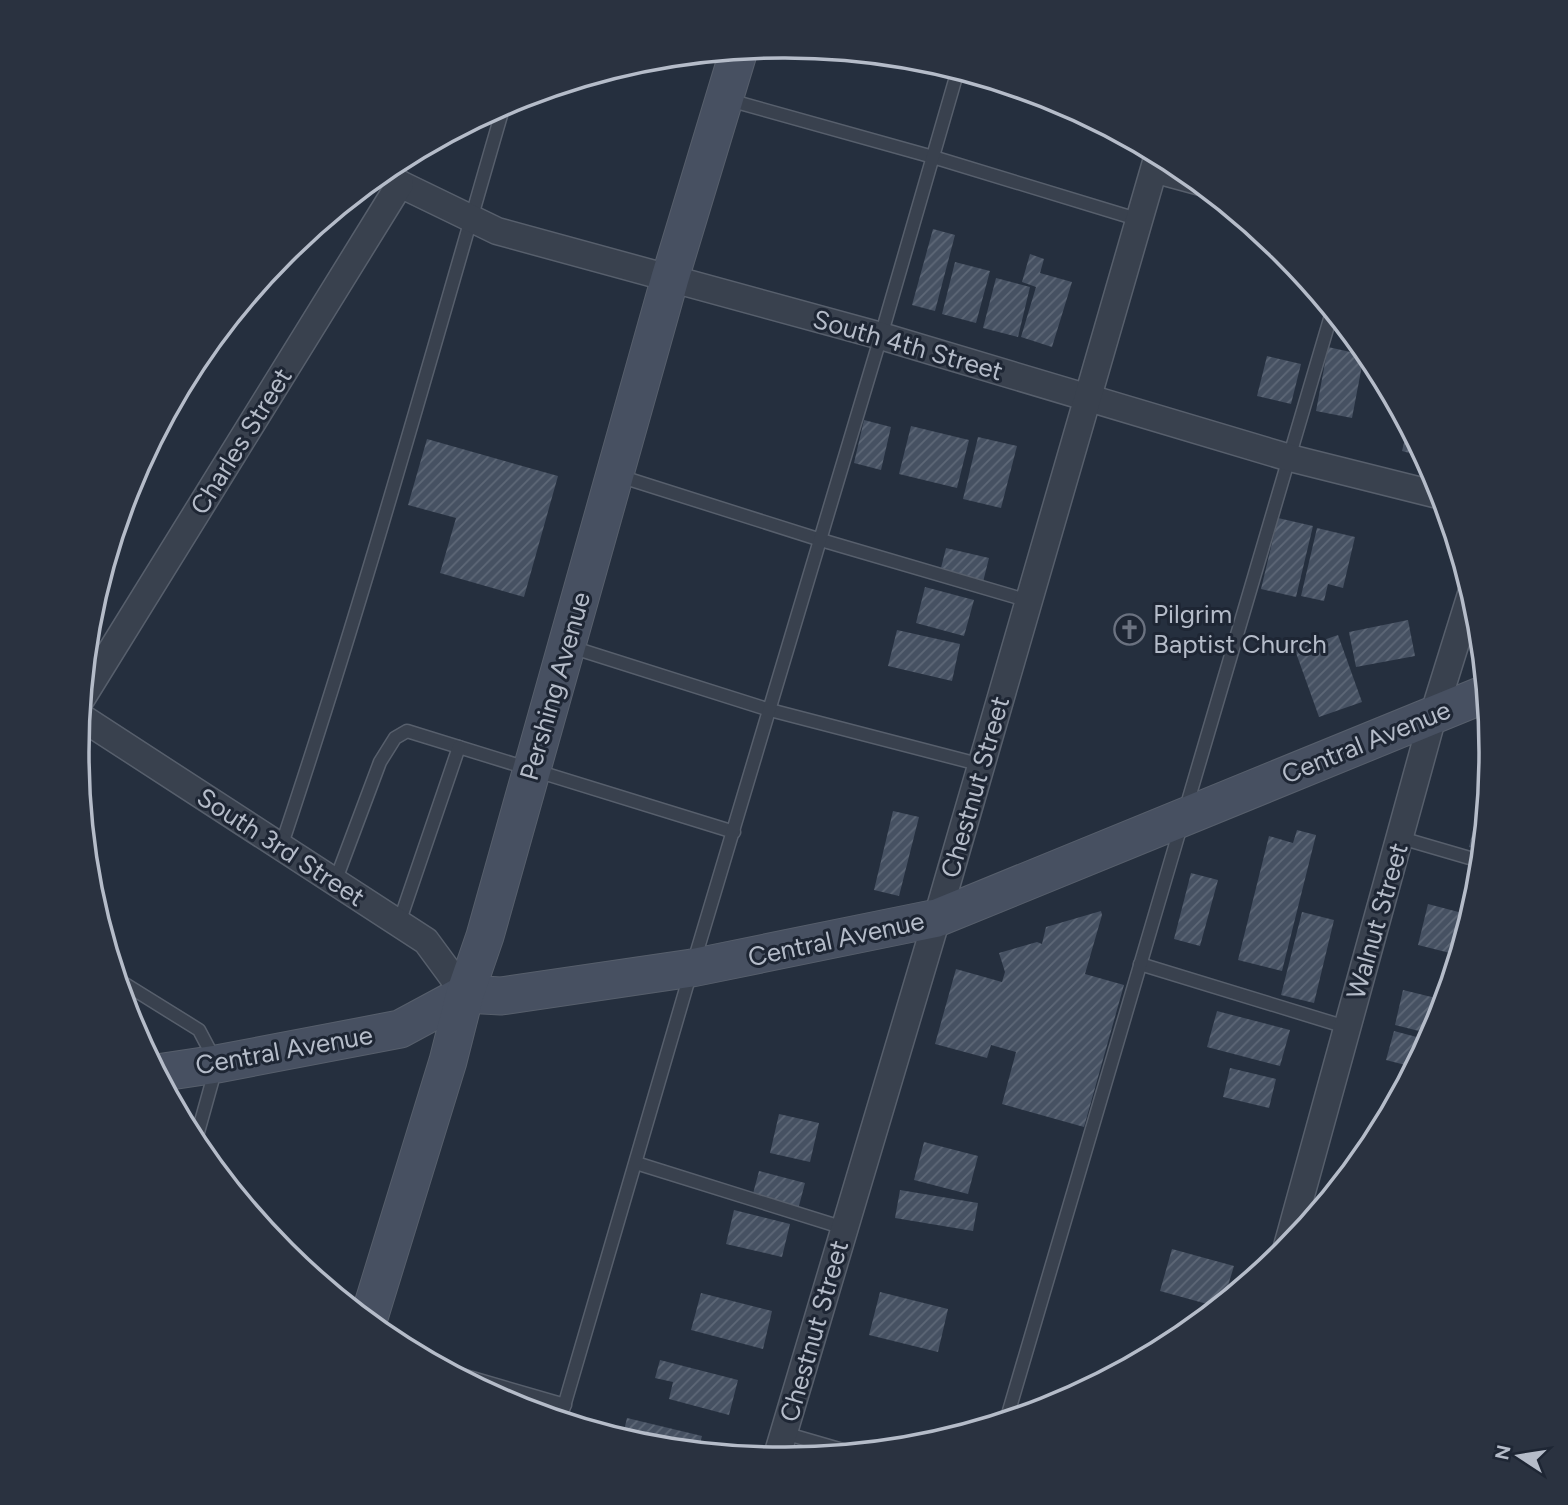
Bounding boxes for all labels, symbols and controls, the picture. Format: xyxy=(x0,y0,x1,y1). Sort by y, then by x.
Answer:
street label: South 4th Street xyxy=(809,303,1007,387)
street label: Charles Street xyxy=(183,362,299,520)
street label: Pershing Avenue xyxy=(513,588,597,784)
place label: Pilgrim Baptist Church xyxy=(1153,598,1327,660)
church icon: Pilgrim Baptist Church xyxy=(1113,612,1147,646)
street label: Chestnut Street xyxy=(934,692,1016,882)
street label: Central Avenue xyxy=(1277,694,1455,790)
street label: South 3rd Street xyxy=(191,781,371,913)
street label: Walnut Street xyxy=(1339,839,1415,1003)
street label: Central Avenue xyxy=(745,905,927,973)
street label: Central Avenue xyxy=(193,1019,375,1081)
street label: Chestnut Street xyxy=(773,1236,855,1426)
north arrow xyxy=(1484,1421,1554,1491)
text: N xyxy=(1490,1443,1516,1462)

